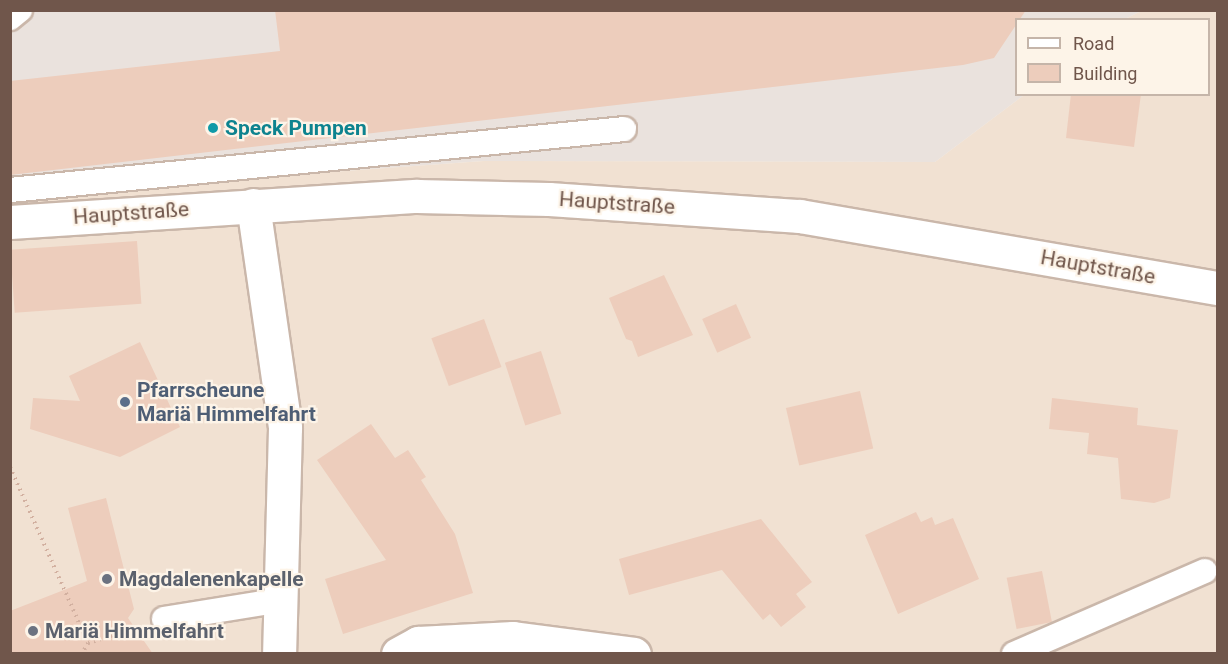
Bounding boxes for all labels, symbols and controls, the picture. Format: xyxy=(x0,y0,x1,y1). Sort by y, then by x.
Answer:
legend xyxy=(1015,18,1210,96)
text: Road xyxy=(1073,33,1114,54)
text: Building xyxy=(1073,63,1137,84)
place label: Speck Pumpen xyxy=(225,115,367,141)
marker: Speck Pumpen xyxy=(206,121,220,135)
street label: Hauptstraße xyxy=(558,186,676,220)
street label: Hauptstraße xyxy=(72,196,190,230)
street label: Hauptstraße xyxy=(1039,245,1157,289)
place label: Pfarrscheune Mariä Himmelfahrt xyxy=(137,377,316,427)
marker: Pfarrscheune Mariä Himmelfahrt xyxy=(118,395,132,409)
place label: Magdalenenkapelle xyxy=(119,566,304,592)
marker: Magdalenenkapelle xyxy=(100,572,114,586)
place label: Mariä Himmelfahrt xyxy=(45,618,224,644)
marker: Mariä Himmelfahrt xyxy=(26,624,40,638)

